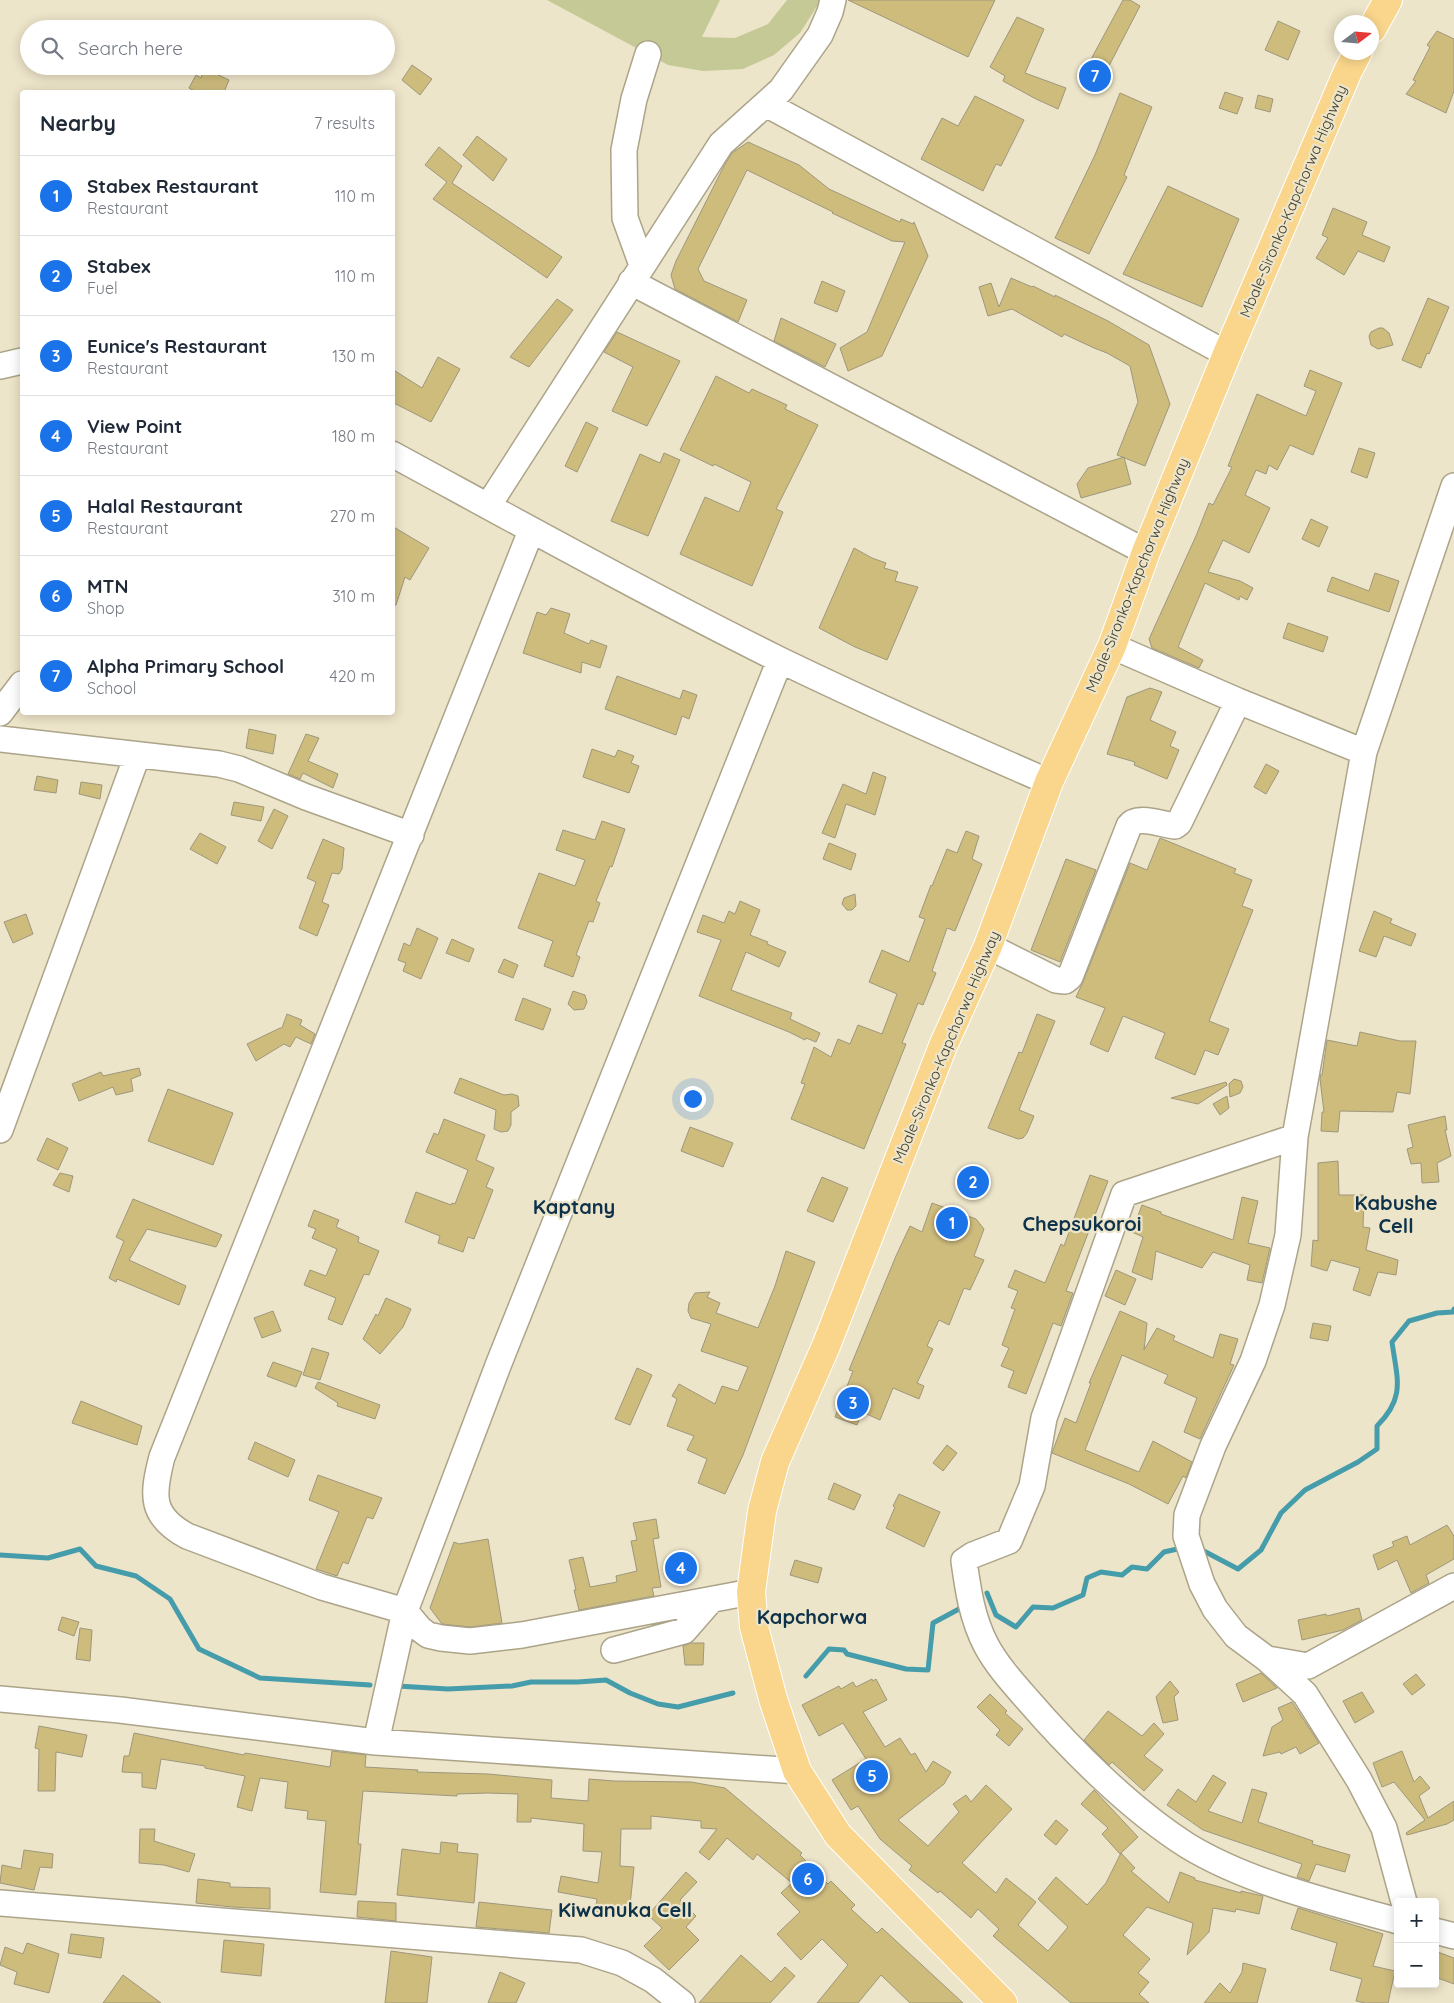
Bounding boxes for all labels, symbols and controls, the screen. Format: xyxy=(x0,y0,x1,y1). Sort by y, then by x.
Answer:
north arrow xyxy=(1334,15,1379,60)
search box xyxy=(20,20,395,75)
icon: search xyxy=(38,34,66,62)
text: Search here xyxy=(78,36,183,60)
pin: 7 xyxy=(1079,57,1111,95)
street label: Mbale-Sironko-Kapchorwa Highway xyxy=(1235,82,1351,320)
text: Nearby xyxy=(40,110,116,136)
text: 7 results xyxy=(314,113,375,133)
text: Stabex Restaurant xyxy=(87,174,259,198)
text: 1 xyxy=(53,186,59,206)
text: 110 m xyxy=(335,186,375,206)
text: Restaurant xyxy=(87,198,169,218)
text: Stabex xyxy=(87,254,150,278)
text: 2 xyxy=(51,266,61,286)
text: 110 m xyxy=(335,266,375,286)
text: Fuel xyxy=(87,278,118,298)
text: Eunice's Restaurant xyxy=(87,334,267,358)
text: 3 xyxy=(52,346,60,366)
text: 130 m xyxy=(332,346,375,366)
text: Restaurant xyxy=(87,358,169,378)
text: View Point xyxy=(87,414,182,438)
text: 4 xyxy=(51,426,61,446)
text: 180 m xyxy=(332,426,375,446)
text: Restaurant xyxy=(87,438,169,458)
street label: Mbale-Sironko-Kapchorwa Highway xyxy=(1081,455,1193,695)
text: Halal Restaurant xyxy=(87,494,243,518)
text: 5 xyxy=(51,506,61,526)
text: 270 m xyxy=(330,506,375,526)
text: Restaurant xyxy=(87,518,169,538)
text: MTN xyxy=(87,574,128,598)
text: 6 xyxy=(52,586,60,606)
text: 310 m xyxy=(332,586,375,606)
text: Shop xyxy=(87,598,124,618)
text: Alpha Primary School xyxy=(87,654,284,678)
text: 7 xyxy=(52,666,60,686)
text: 420 m xyxy=(329,666,375,686)
text: School xyxy=(87,678,136,698)
street label: Mbale-Sironko-Kapchorwa Highway xyxy=(888,928,1004,1166)
your location xyxy=(680,1086,706,1112)
pin: 2 xyxy=(957,1163,989,1201)
district label: Kabushe Cell xyxy=(1354,1190,1438,1238)
district label: Kaptany xyxy=(533,1194,615,1219)
pin: 1 xyxy=(936,1204,968,1242)
district label: Chepsukoroi xyxy=(1023,1211,1141,1236)
pin: 3 xyxy=(837,1384,869,1422)
pin: 4 xyxy=(665,1549,697,1587)
district label: Kapchorwa xyxy=(757,1604,867,1629)
pin: 5 xyxy=(856,1757,888,1795)
pin: 6 xyxy=(792,1860,824,1898)
district label: Kiwanuka Cell xyxy=(558,1897,692,1922)
map controls xyxy=(1394,1898,1439,1988)
button: + xyxy=(1394,1898,1439,1943)
button: − xyxy=(1394,1943,1439,1988)

